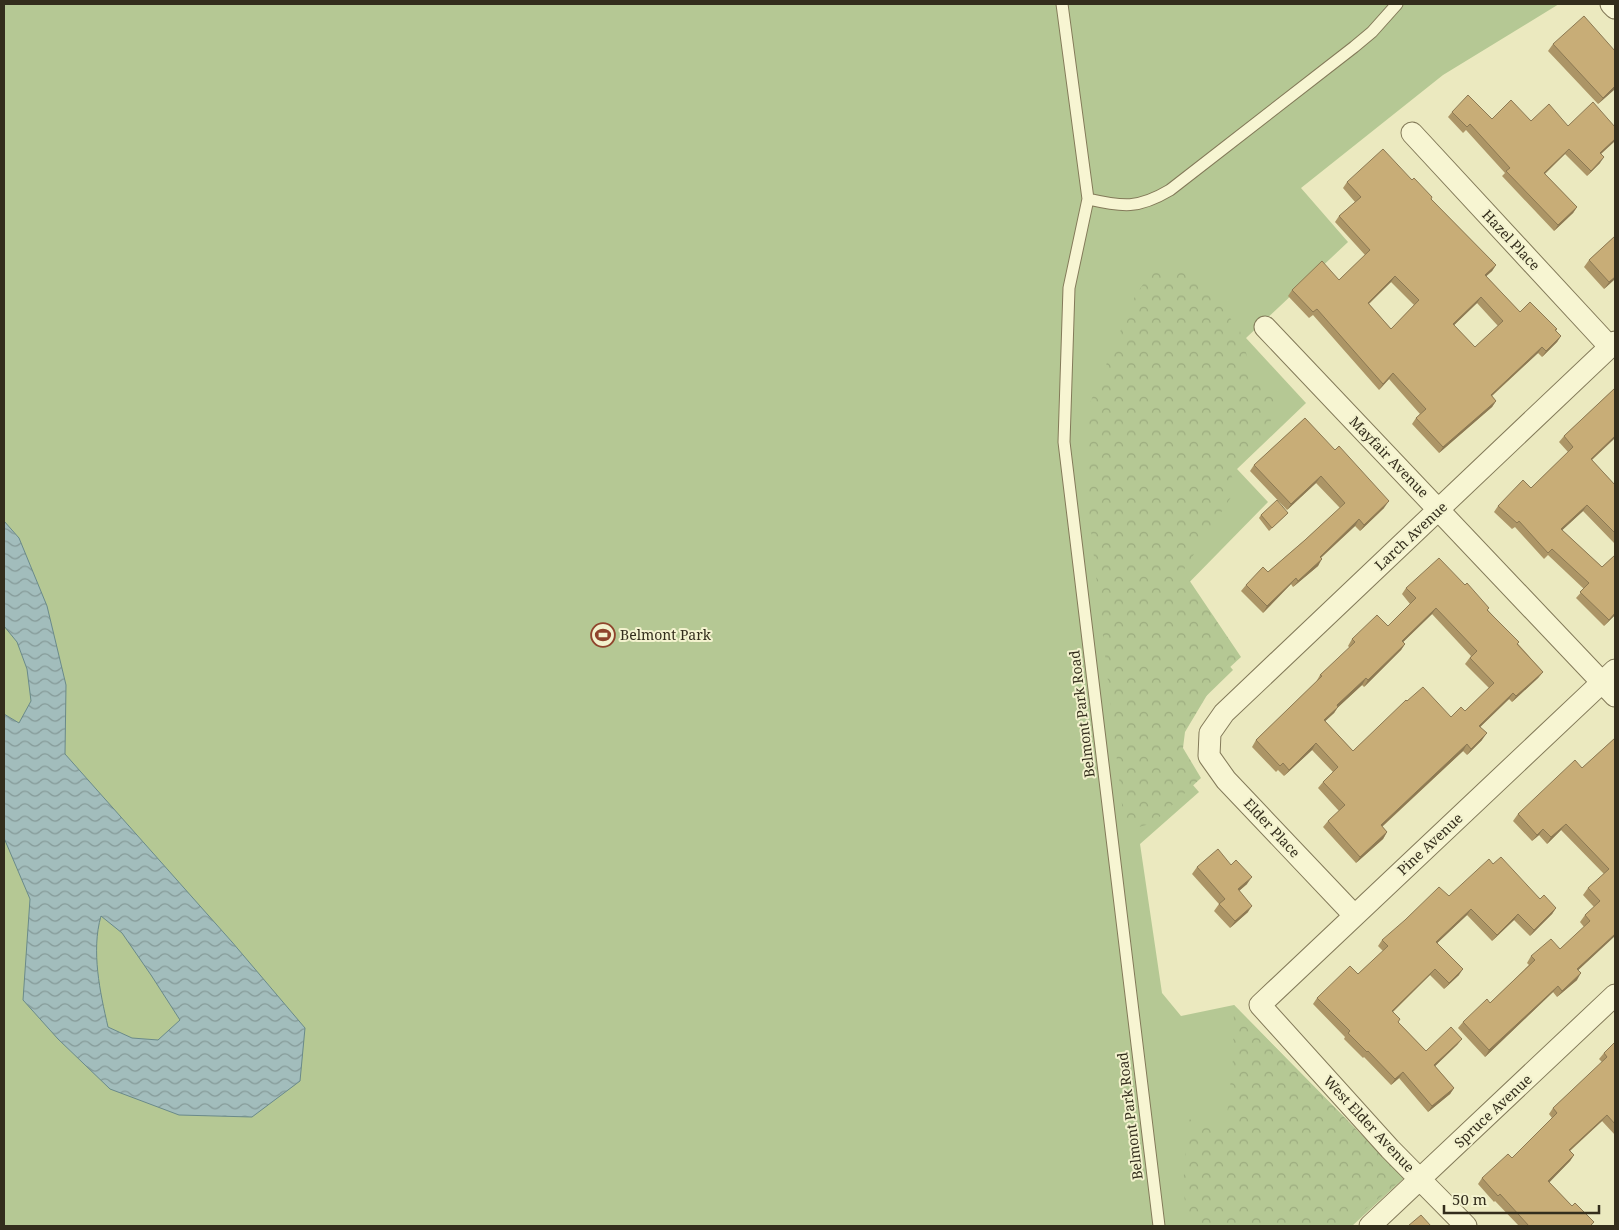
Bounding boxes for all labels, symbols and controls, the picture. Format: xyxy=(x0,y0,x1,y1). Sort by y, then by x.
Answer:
street label: Hazel Place xyxy=(1478,205,1544,274)
street label: Mayfair Avenue xyxy=(1346,412,1433,502)
street label: Larch Avenue xyxy=(1370,497,1451,574)
sports icon: Belmont Park xyxy=(590,622,616,648)
place label: Belmont Park xyxy=(620,625,712,644)
street label: Belmont Park Road xyxy=(1064,649,1099,779)
street label: Elder Place xyxy=(1240,794,1305,861)
street label: Pine Avenue xyxy=(1393,808,1467,879)
street label: Belmont Park Road xyxy=(1112,1051,1147,1181)
street label: Spruce Avenue xyxy=(1450,1070,1536,1152)
street label: West Elder Avenue xyxy=(1320,1071,1419,1176)
scale bar xyxy=(1444,1182,1599,1214)
text: 50 m xyxy=(1452,1189,1487,1209)

